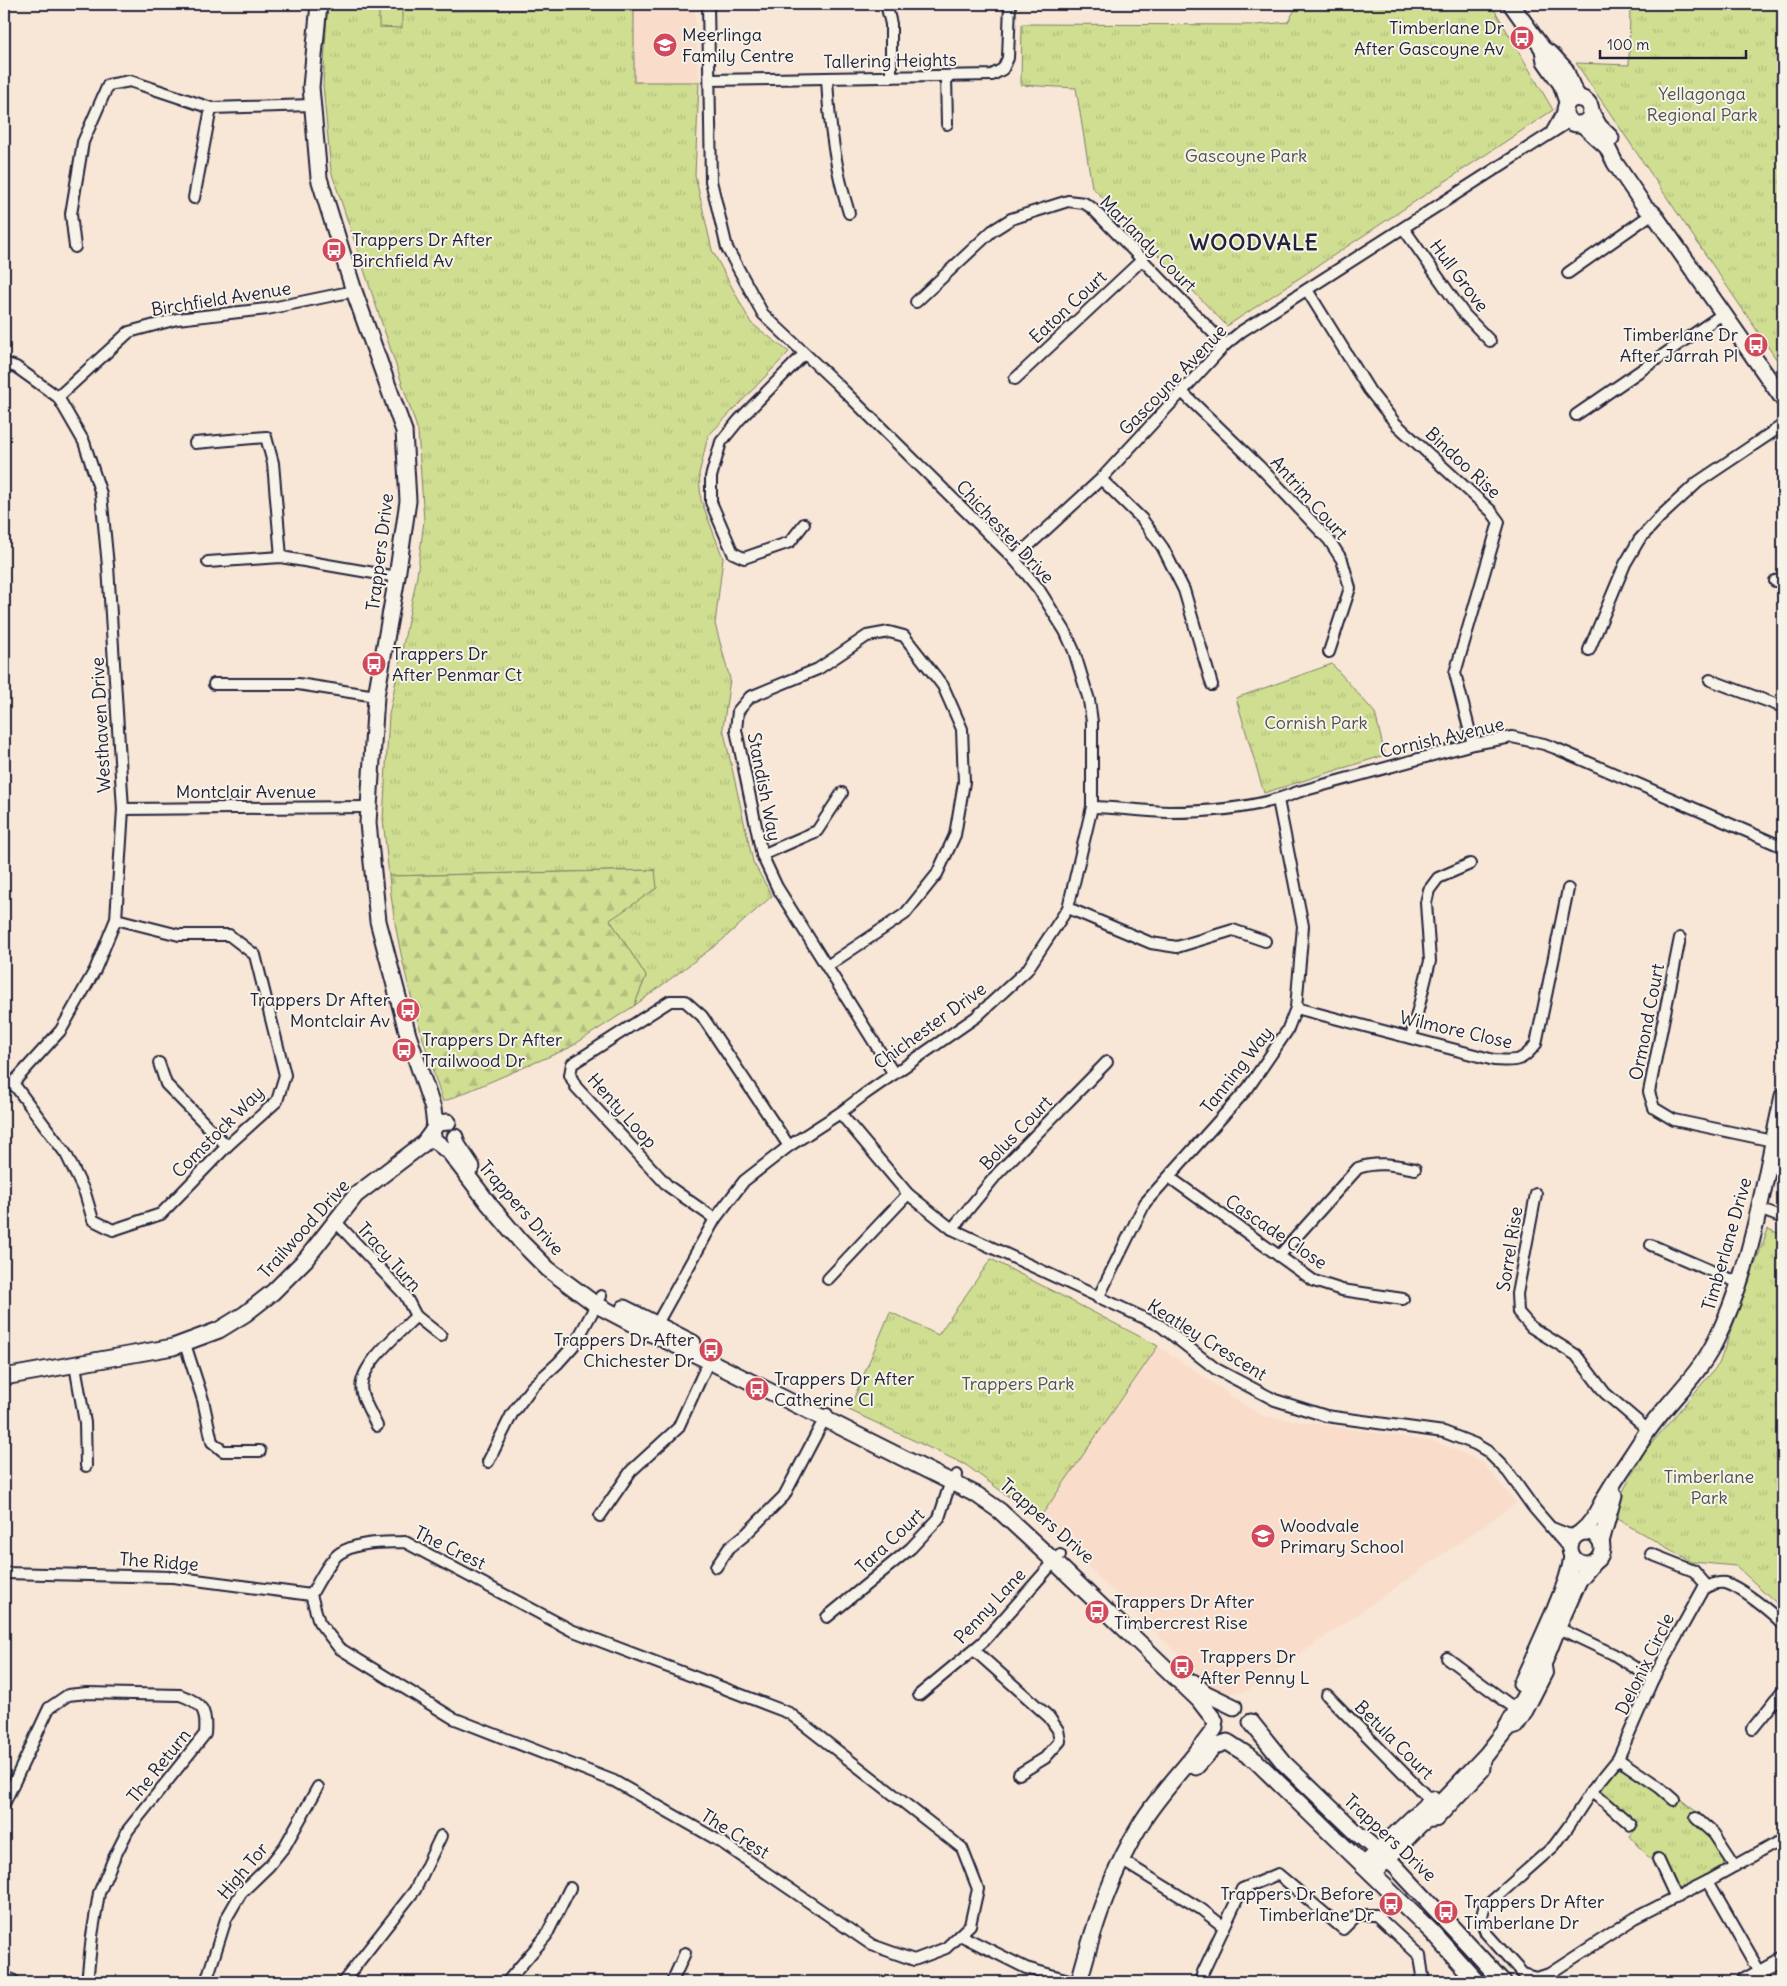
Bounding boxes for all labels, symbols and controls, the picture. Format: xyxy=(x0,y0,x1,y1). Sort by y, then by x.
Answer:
place label: Timberlane Dr After Gascoyne Av xyxy=(1354,16,1505,60)
place label: Meerlinga Family Centre xyxy=(682,23,794,67)
bus stop icon: Timberlane Dr After Gascoyne Av xyxy=(1509,25,1535,51)
scale bar xyxy=(1600,28,1746,60)
school or university icon: Meerlinga Family Centre xyxy=(652,32,678,58)
text: 100 m xyxy=(1607,35,1649,54)
street label: Tallering Heights xyxy=(823,48,957,73)
park label: Yellagonga Regional Park xyxy=(1646,82,1758,126)
park label: Gascoyne Park xyxy=(1185,144,1307,167)
street label: Marlandy Court xyxy=(1095,190,1202,297)
place label: Trappers Dr After Birchfield Av xyxy=(352,228,493,272)
district label: WOODVALE xyxy=(1189,228,1319,256)
street label: Hull Grove xyxy=(1425,235,1494,316)
bus stop icon: Trappers Dr After Birchfield Av xyxy=(321,237,347,263)
street label: Eaton Court xyxy=(1024,265,1111,348)
street label: Birchfield Avenue xyxy=(149,276,293,321)
street label: Gascoyne Avenue xyxy=(1114,319,1231,440)
place label: Timberlane Dr After Jarrah Pl xyxy=(1620,323,1739,367)
bus stop icon: Timberlane Dr After Jarrah Pl xyxy=(1743,332,1769,358)
street label: Bindoo Rise xyxy=(1421,422,1506,503)
street label: Antrim Court xyxy=(1266,451,1353,544)
street label: Chichester Drive xyxy=(951,475,1059,588)
street label: Trappers Drive xyxy=(361,492,398,612)
place label: Trappers Dr After Penmar Ct xyxy=(392,642,522,686)
bus stop icon: Trappers Dr After Penmar Ct xyxy=(361,651,387,677)
street label: Westhaven Drive xyxy=(85,657,116,794)
park label: Cornish Park xyxy=(1264,711,1368,734)
street label: Cornish Avenue xyxy=(1378,712,1506,763)
street label: Standish Way xyxy=(743,731,786,843)
street label: Montclair Avenue xyxy=(176,780,316,803)
street label: Ormond Court xyxy=(1624,962,1669,1082)
street label: Chichester Drive xyxy=(869,977,990,1074)
place label: Trappers Dr After Montclair Av xyxy=(250,988,391,1032)
bus stop icon: Trappers Dr After Montclair Av xyxy=(395,997,421,1023)
street label: Wilmore Close xyxy=(1397,1005,1515,1054)
street label: Tanning Way xyxy=(1195,1022,1278,1118)
place label: Trappers Dr After Trailwood Dr xyxy=(422,1028,563,1072)
bus stop icon: Trappers Dr After Trailwood Dr xyxy=(391,1037,417,1063)
street label: Henty Loop xyxy=(583,1068,662,1153)
street label: Comstock Way xyxy=(167,1081,268,1182)
street label: Bolus Court xyxy=(974,1091,1057,1175)
street label: Trappers Drive xyxy=(474,1156,569,1260)
street label: Trailwood Drive xyxy=(253,1174,354,1283)
street label: Timberlane Drive xyxy=(1697,1175,1757,1313)
street label: Cascade Close xyxy=(1221,1189,1332,1274)
street label: Sorrel Rise xyxy=(1491,1205,1528,1293)
street label: Tracy Turn xyxy=(352,1217,427,1296)
street label: Keatley Crescent xyxy=(1143,1294,1271,1385)
place label: Trappers Dr After Chichester Dr xyxy=(554,1328,695,1372)
bus stop icon: Trappers Dr After Chichester Dr xyxy=(698,1337,724,1363)
place label: Trappers Dr After Catherine Cl xyxy=(774,1367,915,1411)
park label: Trappers Park xyxy=(962,1372,1074,1395)
bus stop icon: Trappers Dr After Catherine Cl xyxy=(744,1376,770,1402)
park label: Timberlane Park xyxy=(1664,1465,1754,1509)
street label: Trappers Drive xyxy=(995,1473,1099,1568)
street label: Tara Court xyxy=(850,1503,929,1578)
place label: Woodvale Primary School xyxy=(1280,1514,1404,1558)
street label: The Crest xyxy=(411,1520,490,1575)
school or university icon: Woodvale Primary School xyxy=(1250,1523,1276,1549)
street label: The Ridge xyxy=(119,1547,200,1576)
street label: Penny Lane xyxy=(949,1563,1030,1648)
place label: Trappers Dr After Timbercrest Rise xyxy=(1114,1590,1255,1634)
bus stop icon: Trappers Dr After Timbercrest Rise xyxy=(1084,1599,1110,1625)
street label: Delonix Circle xyxy=(1610,1609,1679,1718)
place label: Trappers Dr After Penny L xyxy=(1200,1645,1310,1689)
bus stop icon: Trappers Dr After Penny L xyxy=(1169,1654,1195,1680)
street label: Betula Court xyxy=(1350,1695,1439,1784)
street label: The Return xyxy=(122,1724,196,1807)
street label: Trappers Drive xyxy=(1339,1789,1441,1886)
street label: The Crest xyxy=(697,1804,774,1864)
street label: High Tor xyxy=(212,1837,274,1904)
place label: Trappers Dr Before Timberlane Dr xyxy=(1220,1882,1375,1926)
place label: Trappers Dr After Timberlane Dr xyxy=(1464,1890,1605,1934)
bus stop icon: Trappers Dr Before Timberlane Dr xyxy=(1378,1891,1404,1917)
bus stop icon: Trappers Dr After Timberlane Dr xyxy=(1433,1899,1459,1925)

